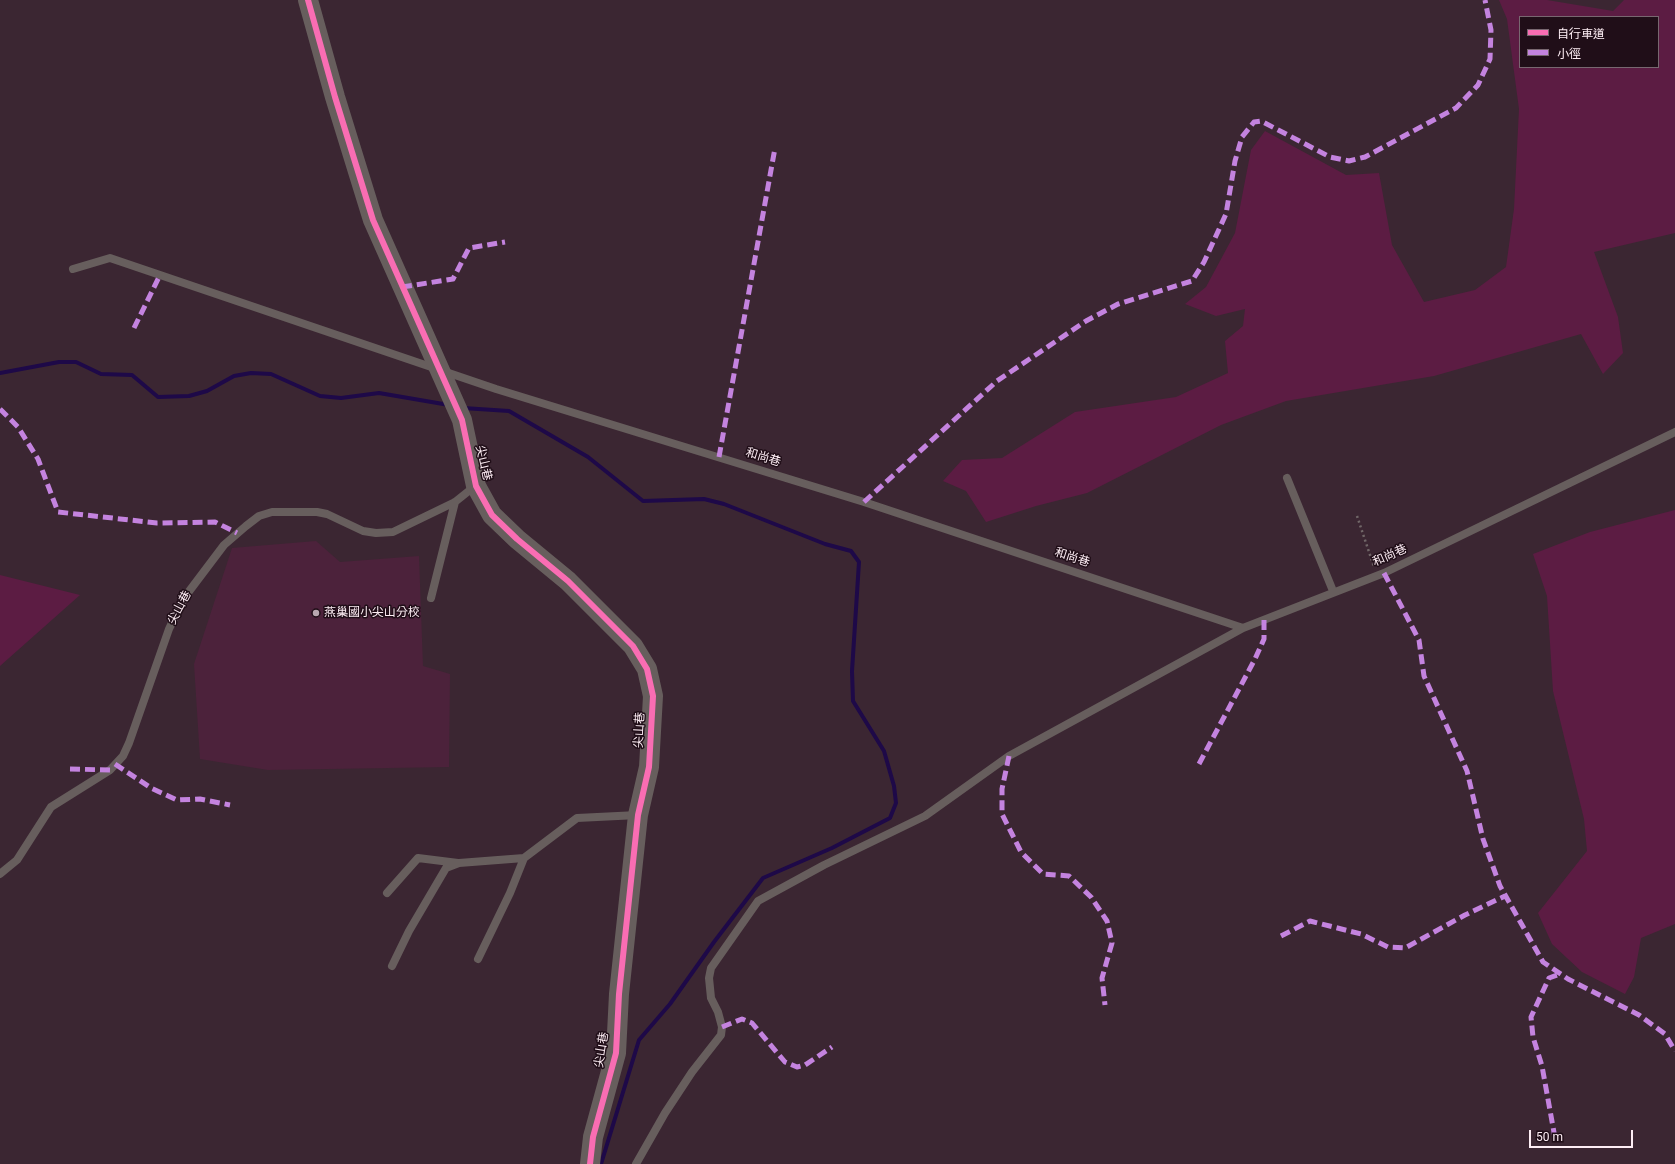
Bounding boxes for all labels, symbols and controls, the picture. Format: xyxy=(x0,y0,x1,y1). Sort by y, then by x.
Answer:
legend xyxy=(1519,16,1659,68)
text: 自行車道 xyxy=(1557,27,1605,41)
text: 小徑 xyxy=(1557,47,1581,61)
street label: 尖山巷 xyxy=(472,444,494,482)
street label: 和尚巷 xyxy=(744,446,782,470)
street label: 和尚巷 xyxy=(1371,542,1409,570)
street label: 和尚巷 xyxy=(1053,546,1091,570)
street label: 尖山巷 xyxy=(165,589,195,627)
place label: 燕巢國小尖山分校 xyxy=(324,606,420,620)
marker: 燕巢國小尖山分校 xyxy=(311,608,321,618)
street label: 尖山巷 xyxy=(632,712,648,748)
street label: 尖山巷 xyxy=(592,1031,612,1069)
scale bar xyxy=(1531,1122,1635,1148)
text: 50 m xyxy=(1536,1130,1563,1144)

